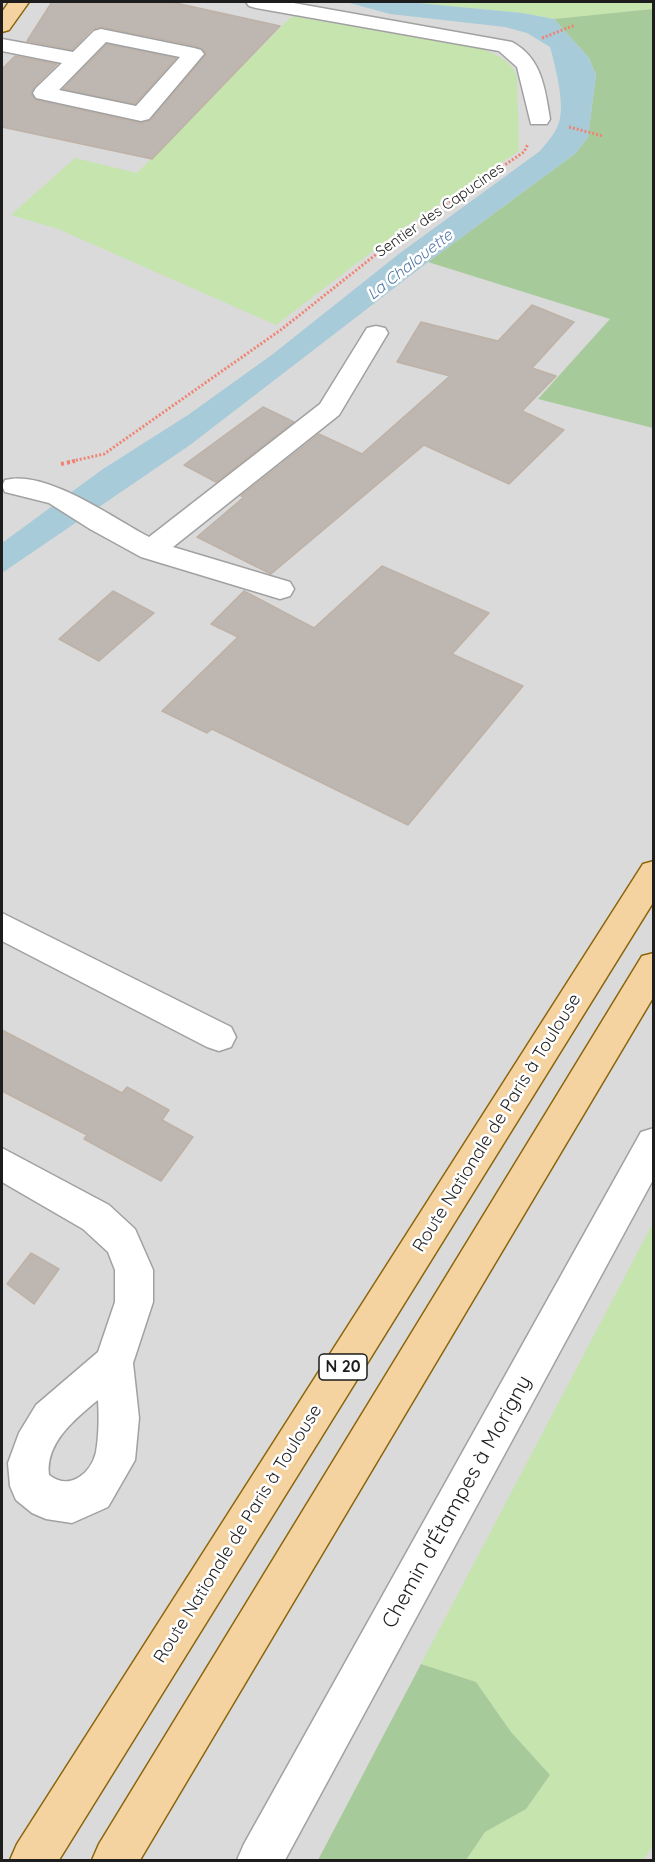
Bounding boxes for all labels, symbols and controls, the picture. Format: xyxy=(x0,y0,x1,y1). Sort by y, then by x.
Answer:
street label: Sentier des Capucines xyxy=(372,159,508,261)
water label: La Chalouette xyxy=(364,226,456,304)
street label: Route Nationale de Paris à Toulouse xyxy=(408,990,586,1256)
road number: N 20 xyxy=(319,1354,367,1380)
street label: Chemin d'Étampes à Morigny xyxy=(377,1371,537,1633)
street label: Route Nationale de Paris à Toulouse xyxy=(149,1401,327,1667)

